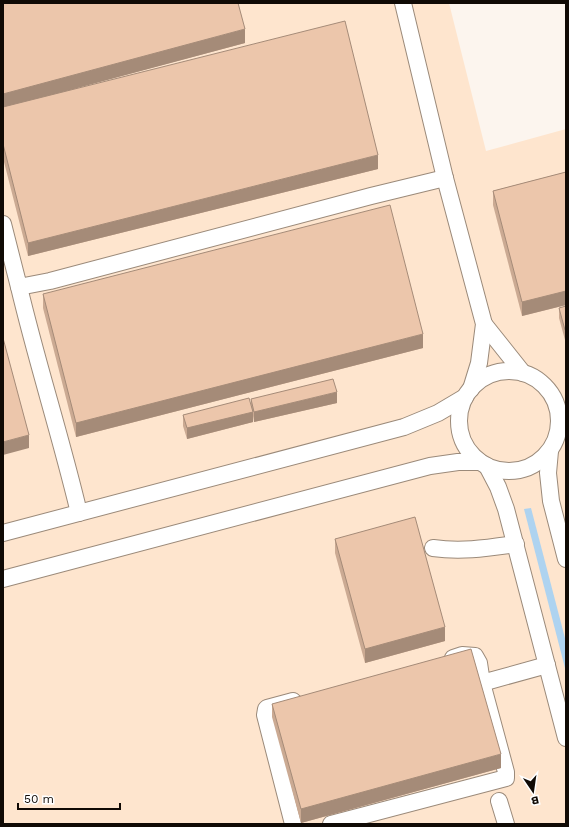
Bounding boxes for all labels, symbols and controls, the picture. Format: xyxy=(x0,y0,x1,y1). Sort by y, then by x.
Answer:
north arrow xyxy=(513,771,553,811)
scale bar xyxy=(18,785,120,811)
text: 50 m xyxy=(24,792,54,806)
text: B xyxy=(530,793,540,808)

